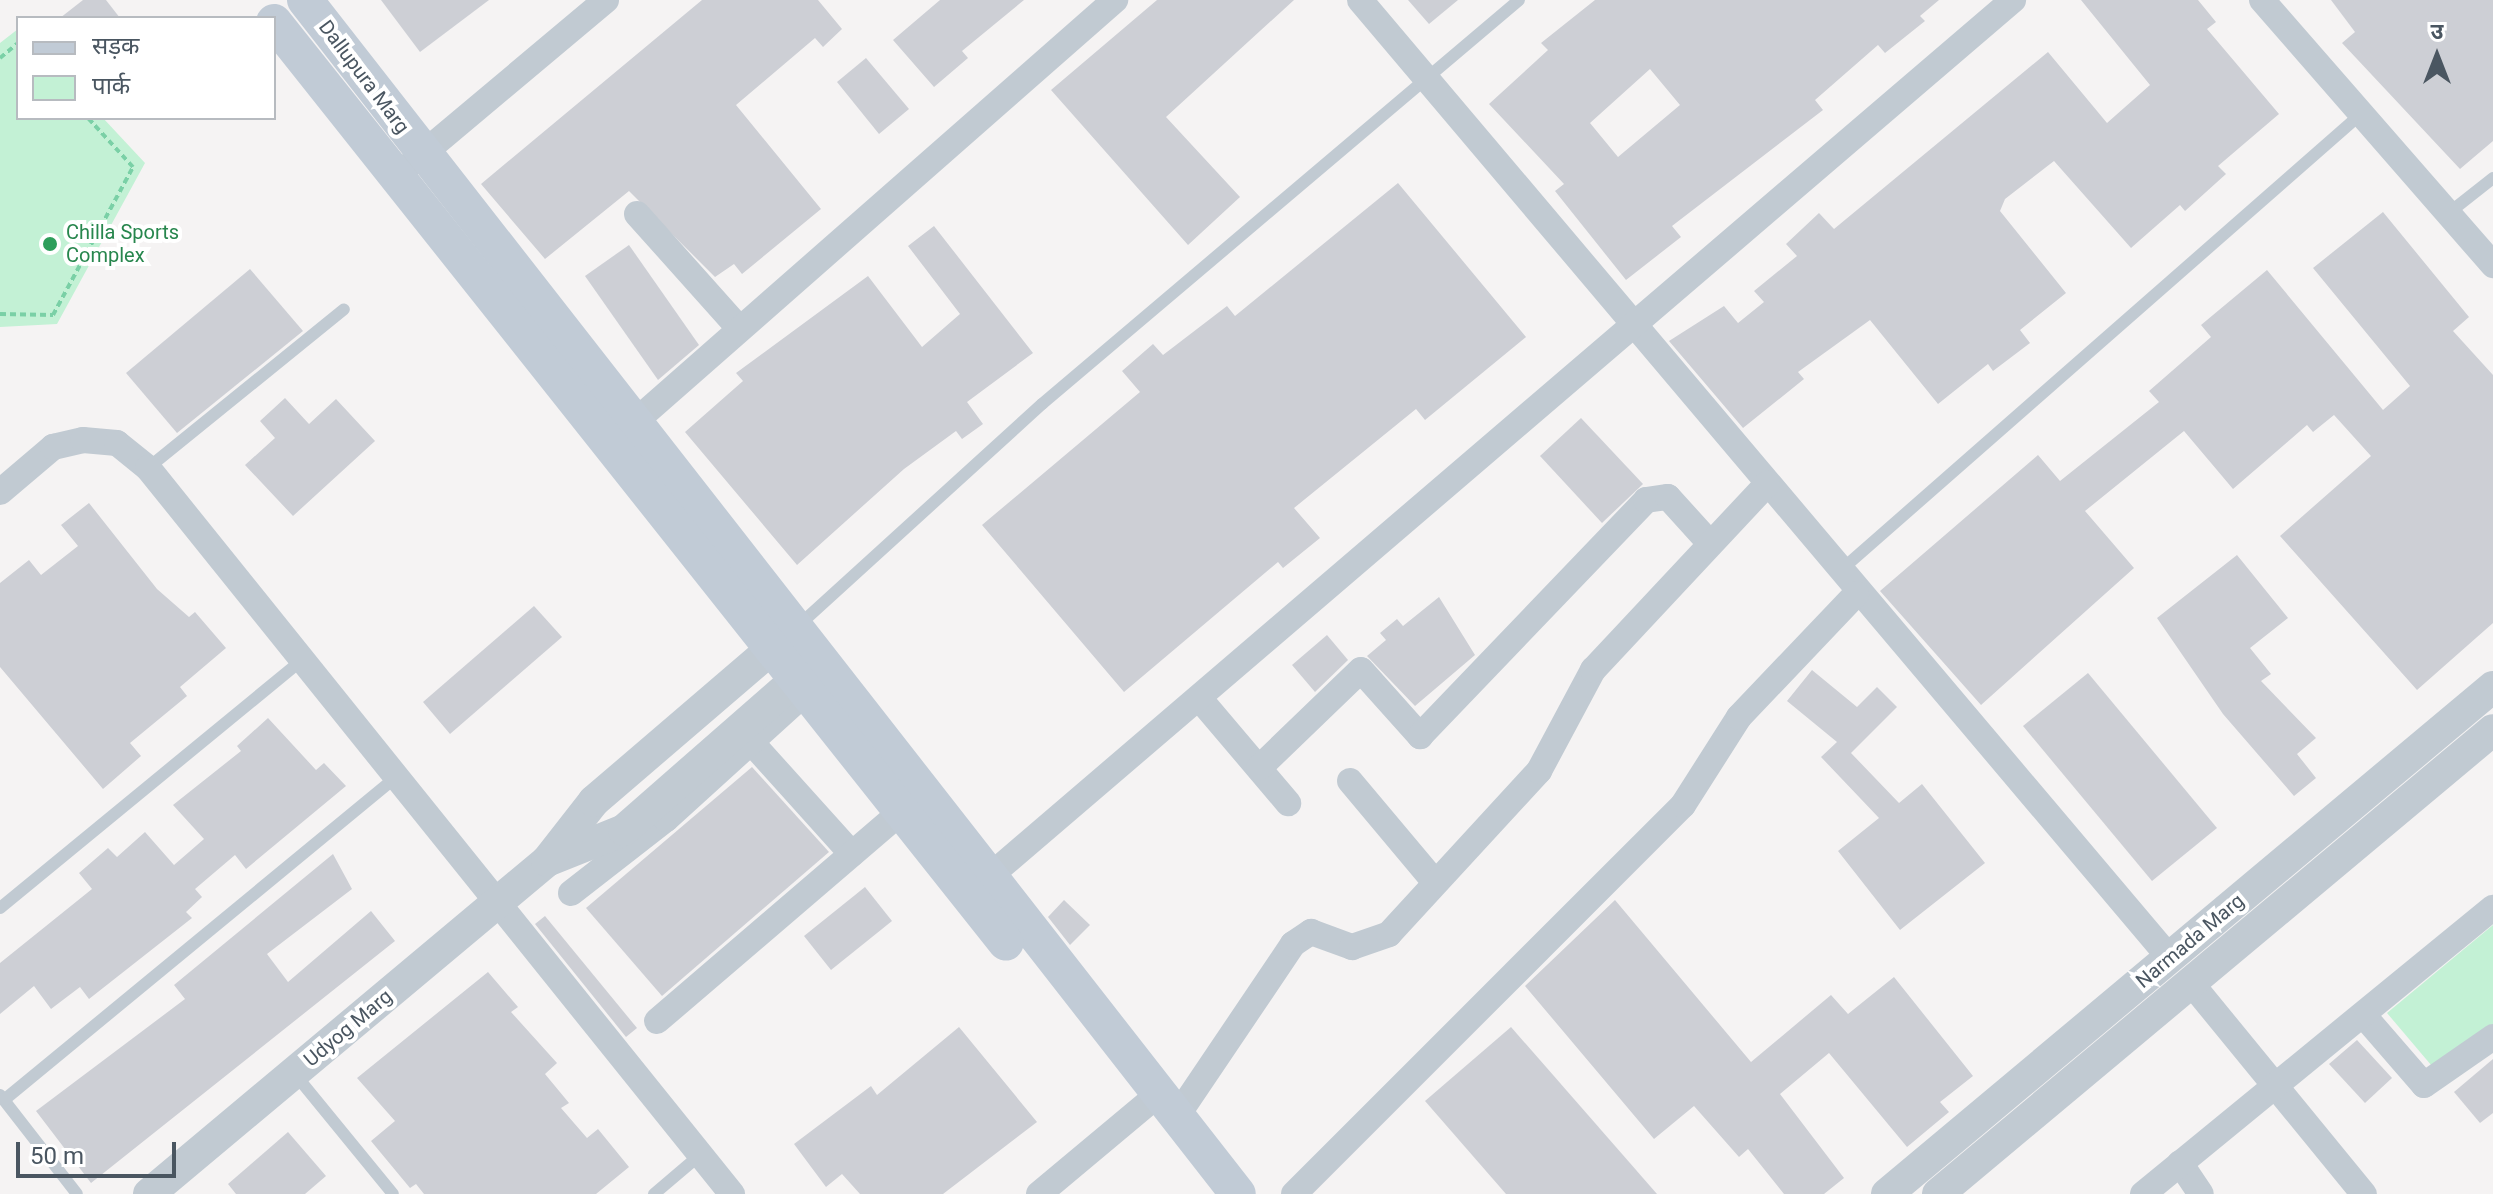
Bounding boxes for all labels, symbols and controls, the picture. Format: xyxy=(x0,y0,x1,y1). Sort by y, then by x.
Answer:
legend xyxy=(16,16,276,120)
street label: Dallupura Marg xyxy=(314,16,414,138)
north arrow xyxy=(2397,16,2477,96)
text: उ xyxy=(2431,19,2443,44)
text: सड़क xyxy=(92,32,140,60)
text: पार्क xyxy=(92,72,130,100)
place label: Chilla Sports Complex xyxy=(66,220,179,267)
marker: Chilla Sports Complex xyxy=(41,235,59,253)
street label: Narmada Marg xyxy=(2131,889,2249,993)
street label: Udyog Marg xyxy=(299,984,397,1072)
scale bar xyxy=(20,1126,180,1176)
text: 50 m xyxy=(30,1142,84,1170)

